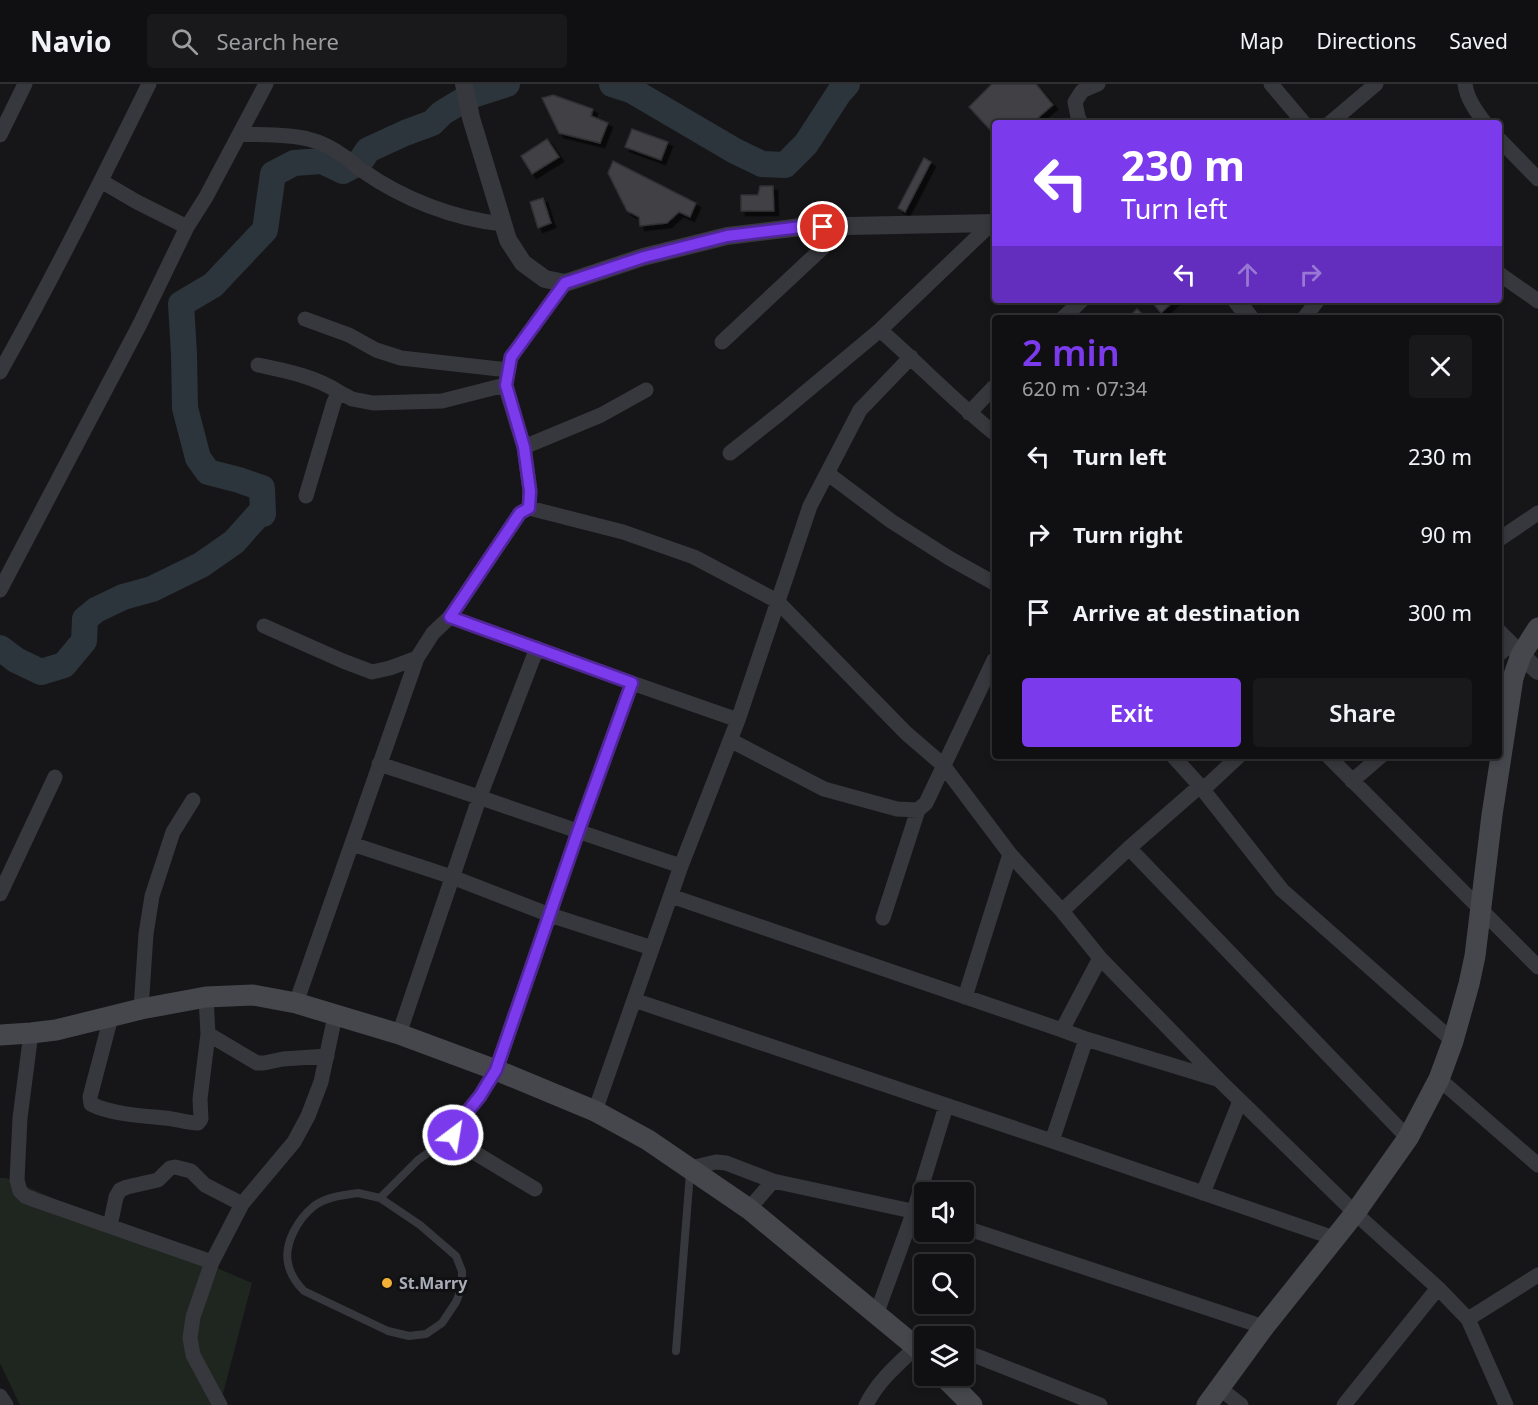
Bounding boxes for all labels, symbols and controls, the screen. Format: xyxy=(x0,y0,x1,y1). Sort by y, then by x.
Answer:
search box xyxy=(147,14,567,68)
text: Navio xyxy=(30,22,111,60)
icon: search xyxy=(168,25,201,58)
text: Search here xyxy=(216,26,339,56)
text: Map xyxy=(1240,27,1284,55)
text: Directions xyxy=(1317,27,1416,55)
text: Saved xyxy=(1449,27,1508,55)
text: 230 m xyxy=(1121,136,1245,193)
icon: left xyxy=(1022,144,1100,222)
text: Turn left xyxy=(1121,190,1227,227)
pin xyxy=(797,201,848,252)
icon: arrive xyxy=(806,210,839,243)
icon: left xyxy=(1168,258,1201,291)
icon: ahead xyxy=(1231,258,1264,291)
icon: right xyxy=(1294,258,1327,291)
text: 2 min xyxy=(1022,328,1120,377)
button: close xyxy=(1409,335,1472,398)
text: 620 m · 07:34 xyxy=(1022,375,1147,402)
icon: left xyxy=(1022,440,1055,473)
text: Turn left xyxy=(1073,441,1167,471)
text: 230 m xyxy=(1408,441,1472,471)
icon: right xyxy=(1022,518,1055,551)
text: Turn right xyxy=(1073,519,1183,549)
text: 90 m xyxy=(1421,519,1472,549)
icon: arrive xyxy=(1022,596,1055,629)
text: Arrive at destination xyxy=(1073,597,1300,627)
text: 300 m xyxy=(1408,597,1472,627)
button: Exit xyxy=(1022,678,1241,747)
button: Share xyxy=(1253,678,1472,747)
position arrow xyxy=(421,1103,485,1167)
map controls xyxy=(914,1182,974,1386)
button: sound xyxy=(914,1182,974,1242)
button: search xyxy=(914,1254,974,1314)
place label: St.Marry xyxy=(399,1272,468,1294)
marker: St.Marry xyxy=(380,1276,394,1290)
button: layers xyxy=(914,1326,974,1386)

